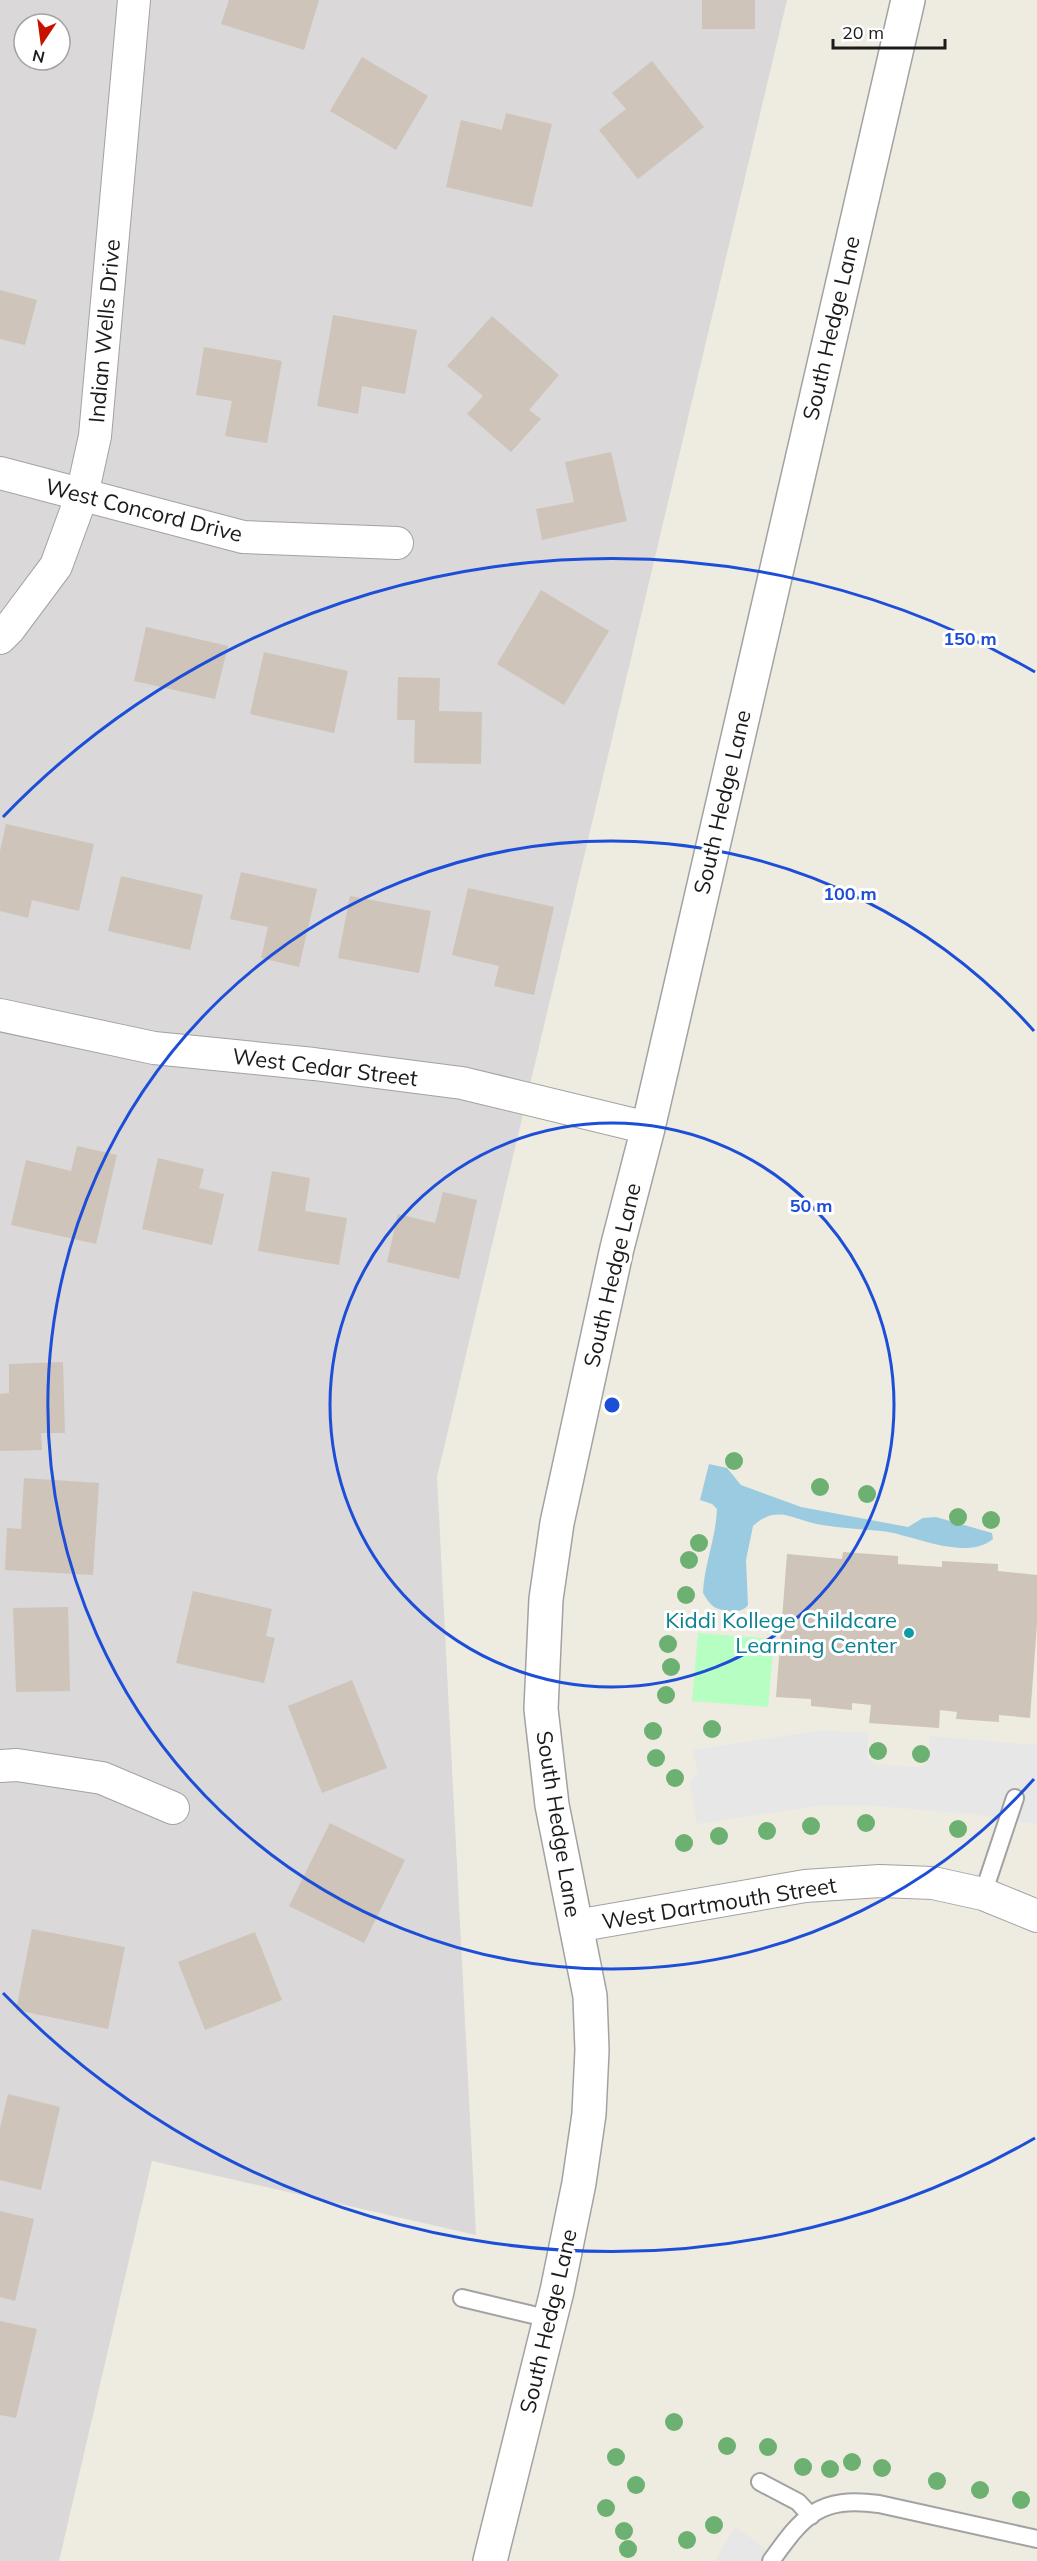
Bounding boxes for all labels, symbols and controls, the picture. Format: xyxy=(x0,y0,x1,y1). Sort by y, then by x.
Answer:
north arrow xyxy=(12,12,72,72)
scale bar xyxy=(833,12,946,50)
text: 20 m xyxy=(842,21,884,44)
text: N xyxy=(30,46,47,68)
street label: South Hedge Lane xyxy=(796,233,866,423)
street label: Indian Wells Drive xyxy=(82,238,126,424)
street label: West Concord Drive xyxy=(42,472,246,548)
text: 150 m xyxy=(943,627,997,650)
street label: South Hedge Lane xyxy=(687,707,757,897)
text: 100 m xyxy=(823,882,877,905)
street label: West Cedar Street xyxy=(231,1042,420,1092)
street label: South Hedge Lane xyxy=(577,1180,647,1370)
text: 50 m xyxy=(790,1194,832,1217)
centre of rings xyxy=(602,1395,622,1415)
place label: Kiddi Kollege Childcare Learning Center xyxy=(665,1606,897,1659)
marker: Kiddi Kollege Childcare Learning Center xyxy=(902,1626,916,1640)
street label: South Hedge Lane xyxy=(530,1729,588,1919)
street label: West Dartmouth Street xyxy=(600,1871,839,1935)
street label: South Hedge Lane xyxy=(513,2226,583,2416)

